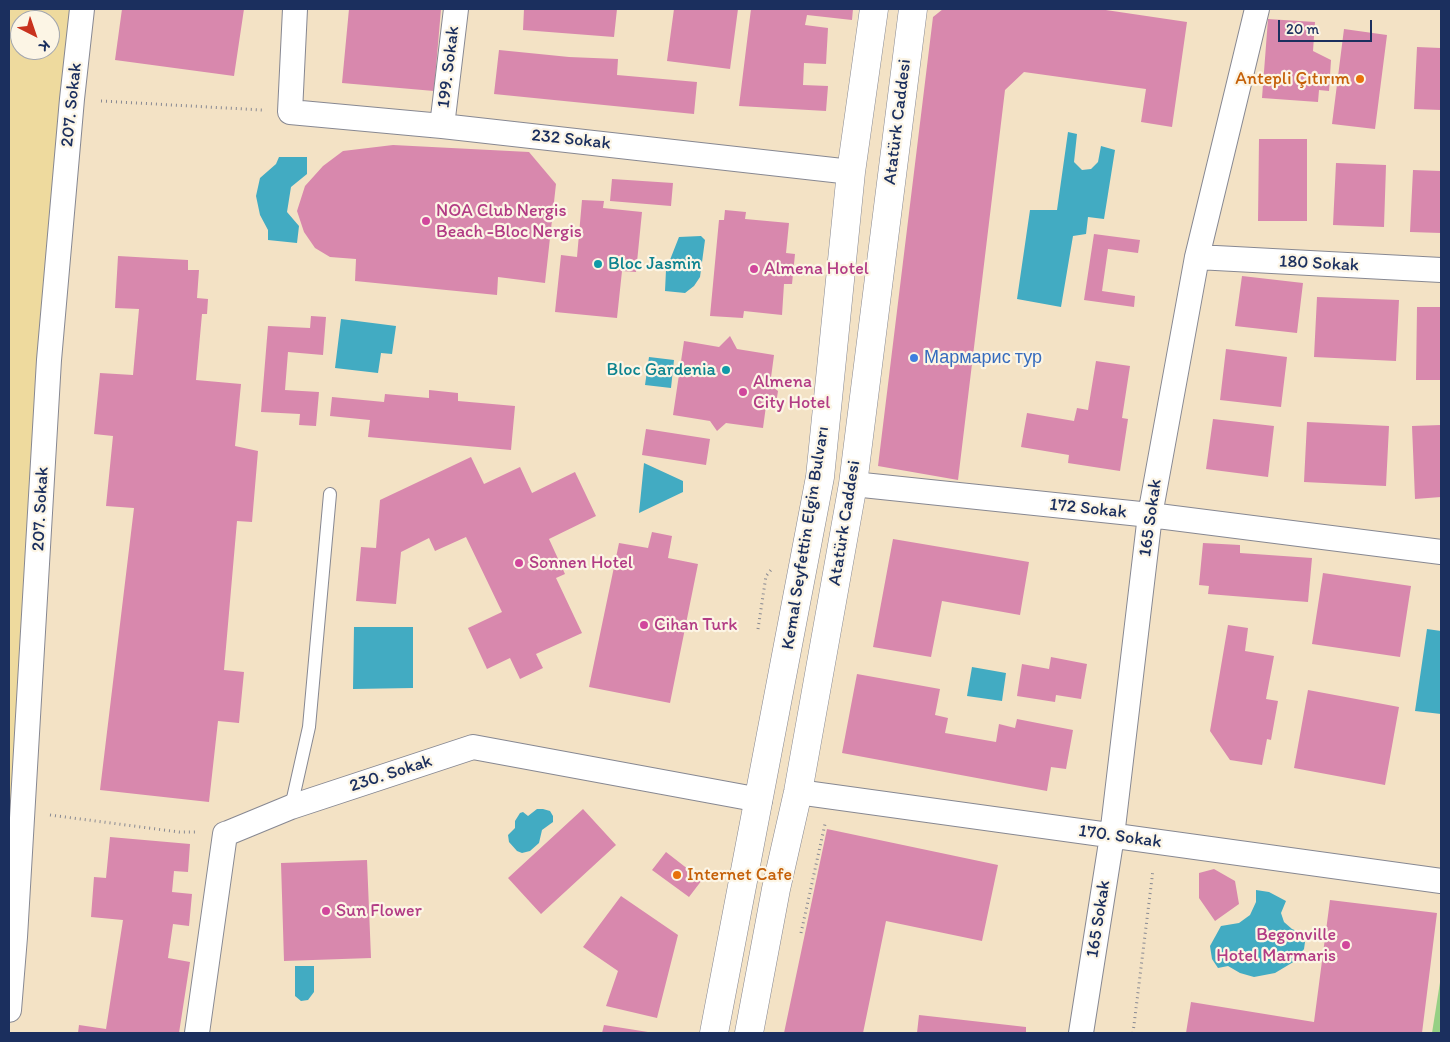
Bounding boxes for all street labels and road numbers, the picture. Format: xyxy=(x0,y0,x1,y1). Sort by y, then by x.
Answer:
street label: 199. Sokak xyxy=(433,25,465,109)
street label: Atatürk Caddesi xyxy=(880,58,916,186)
street label: 207. Sokak xyxy=(57,62,87,148)
street label: 232 Sokak xyxy=(530,125,612,155)
street label: 180 Sokak xyxy=(1278,251,1360,277)
street label: Kemal Seyfettin Elgin Bulvarı xyxy=(778,425,834,651)
street label: Atatürk Caddesi xyxy=(824,459,866,587)
street label: 207. Sokak xyxy=(28,466,54,552)
street label: 165 Sokak xyxy=(1135,478,1167,558)
street label: 172 Sokak xyxy=(1048,494,1128,524)
street label: 230. Sokak xyxy=(347,751,435,797)
street label: 170. Sokak xyxy=(1077,820,1163,854)
street label: 165 Sokak xyxy=(1082,879,1116,959)

